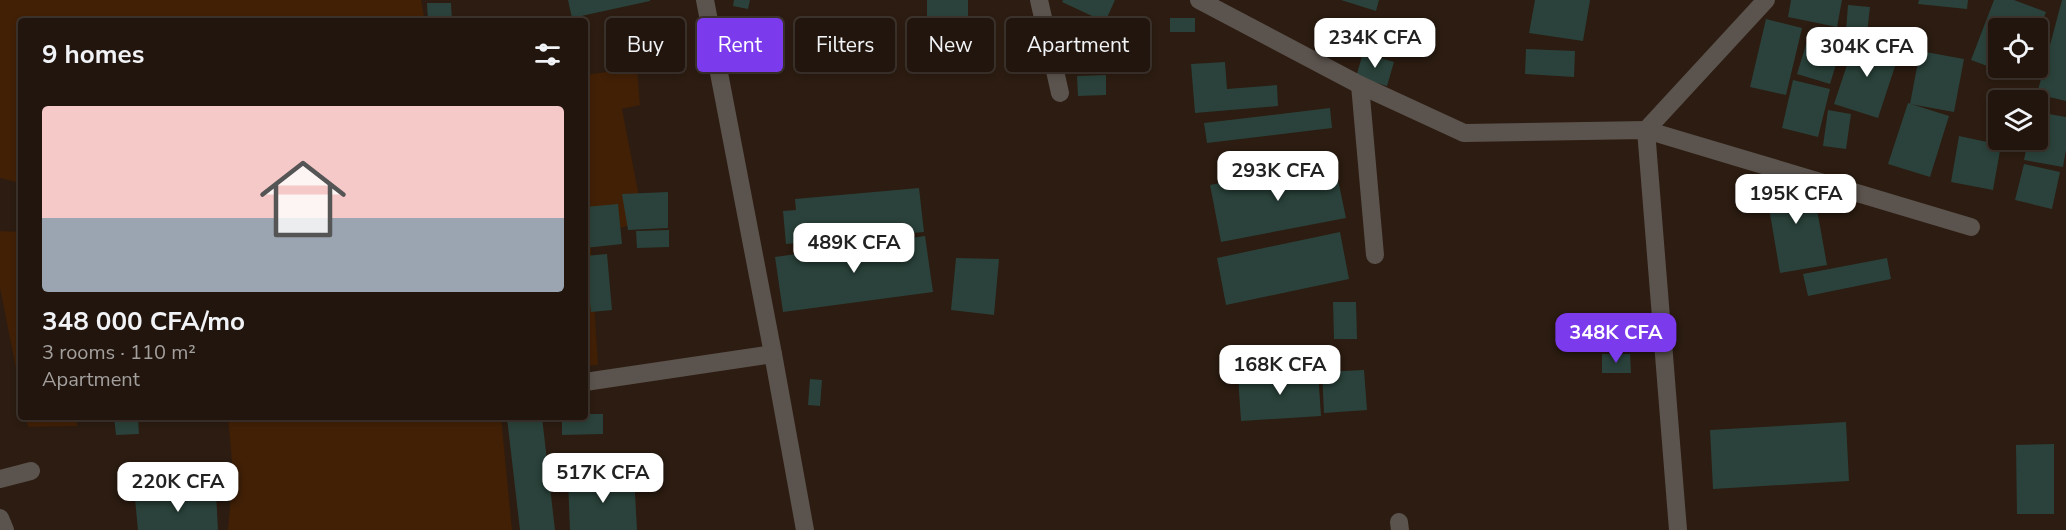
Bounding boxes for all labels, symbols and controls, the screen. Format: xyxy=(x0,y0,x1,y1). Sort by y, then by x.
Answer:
chip: Buy xyxy=(606,18,685,72)
chip: Rent xyxy=(697,18,783,72)
chip: Filters xyxy=(795,18,895,72)
chip: New xyxy=(907,18,994,72)
chip: Apartment xyxy=(1006,18,1150,72)
pin: 234K CFA xyxy=(1313,18,1437,69)
map controls xyxy=(1988,18,2048,150)
button: locate xyxy=(1988,18,2048,78)
text: 234K CFA xyxy=(1328,24,1422,51)
pin: 304K CFA xyxy=(1805,27,1929,78)
text: 304K CFA xyxy=(1820,33,1914,60)
text: 9 homes xyxy=(42,37,144,72)
icon: filters xyxy=(531,38,564,71)
button: layers xyxy=(1988,90,2048,150)
icon: home xyxy=(249,145,357,253)
pin: 293K CFA xyxy=(1216,151,1340,202)
text: 293K CFA xyxy=(1231,157,1325,184)
pin: 195K CFA xyxy=(1734,174,1858,225)
text: 195K CFA xyxy=(1749,180,1843,207)
pin: 489K CFA xyxy=(792,223,916,274)
text: 489K CFA xyxy=(807,229,901,256)
text: 348 000 CFA/mo xyxy=(42,304,245,339)
pin: 348K CFA xyxy=(1554,313,1678,364)
text: 348K CFA xyxy=(1569,319,1663,346)
text: 3 rooms · 110 m² xyxy=(42,339,196,366)
pin: 168K CFA xyxy=(1218,345,1342,396)
text: 168K CFA xyxy=(1233,351,1327,378)
text: Apartment xyxy=(42,366,140,393)
pin: 517K CFA xyxy=(541,453,665,504)
text: 517K CFA xyxy=(556,459,650,486)
pin: 220K CFA xyxy=(116,462,240,513)
text: 220K CFA xyxy=(131,468,225,495)

